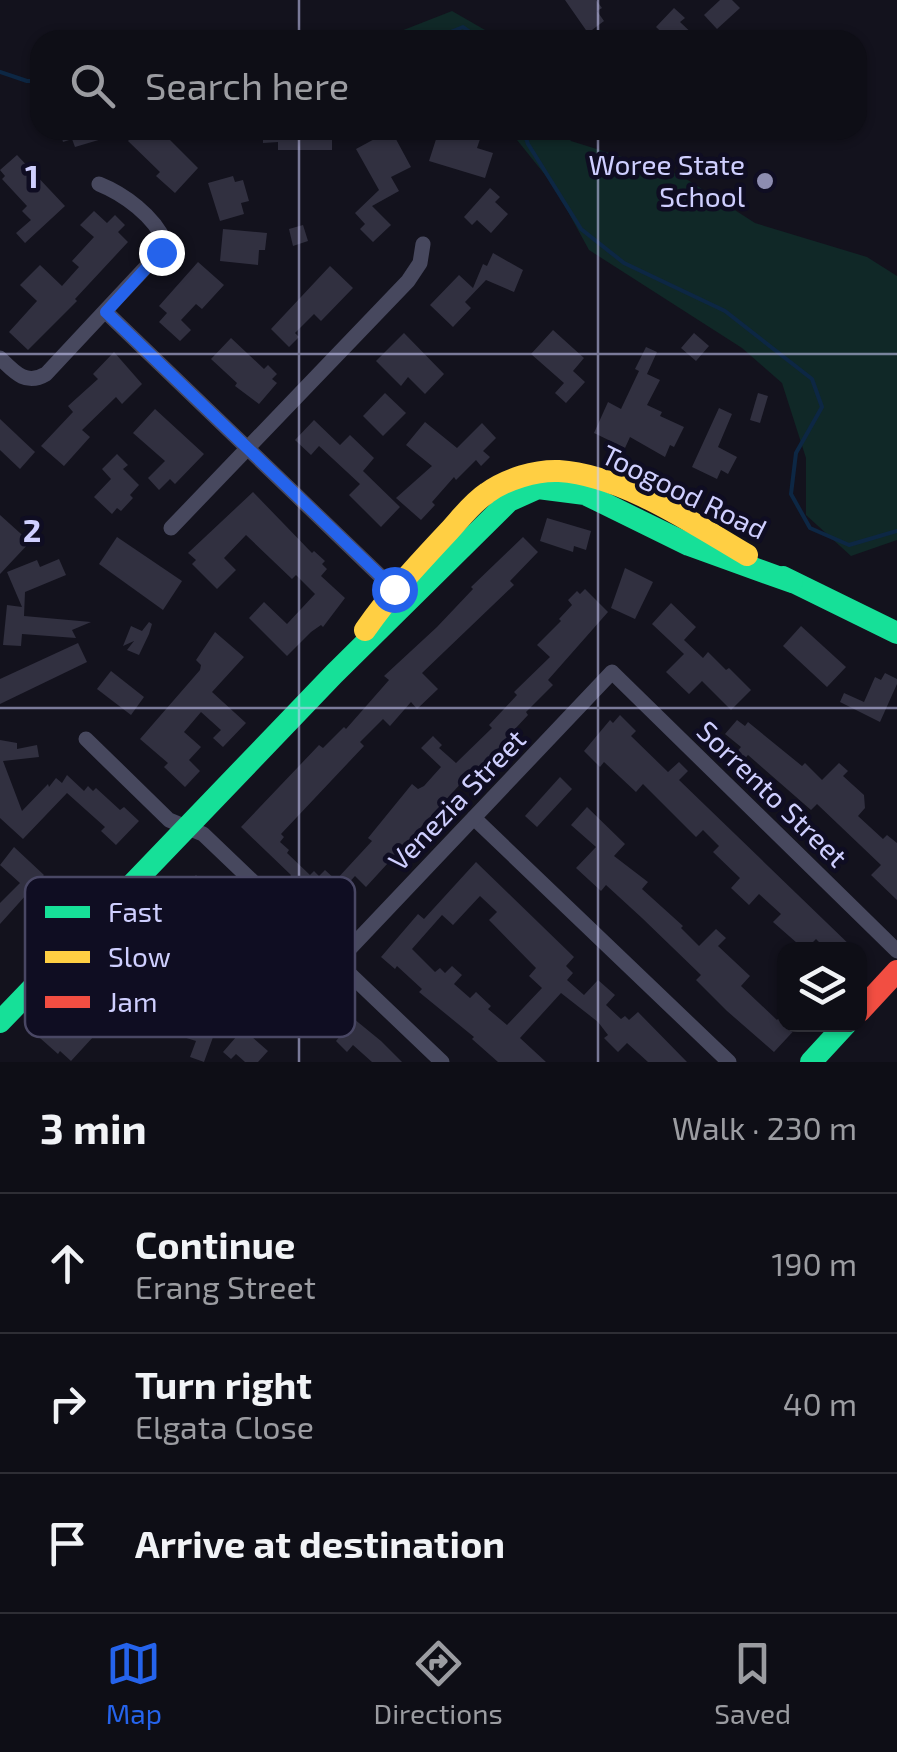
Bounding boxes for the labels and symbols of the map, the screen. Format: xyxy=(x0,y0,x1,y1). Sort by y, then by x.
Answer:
place label: Woree State School xyxy=(589,147,746,213)
text: 1 xyxy=(25,156,39,194)
marker: Woree State School xyxy=(754,170,776,192)
route end xyxy=(139,230,185,276)
street label: Toogood Road xyxy=(597,437,772,546)
text: 2 xyxy=(23,510,41,548)
route start xyxy=(372,567,418,613)
street label: Sorrento Street xyxy=(691,713,855,873)
street label: Venezia Street xyxy=(380,722,532,877)
legend xyxy=(25,877,355,1037)
text: Fast xyxy=(108,894,163,928)
text: Slow xyxy=(108,939,171,973)
text: Jam xyxy=(108,984,157,1018)

